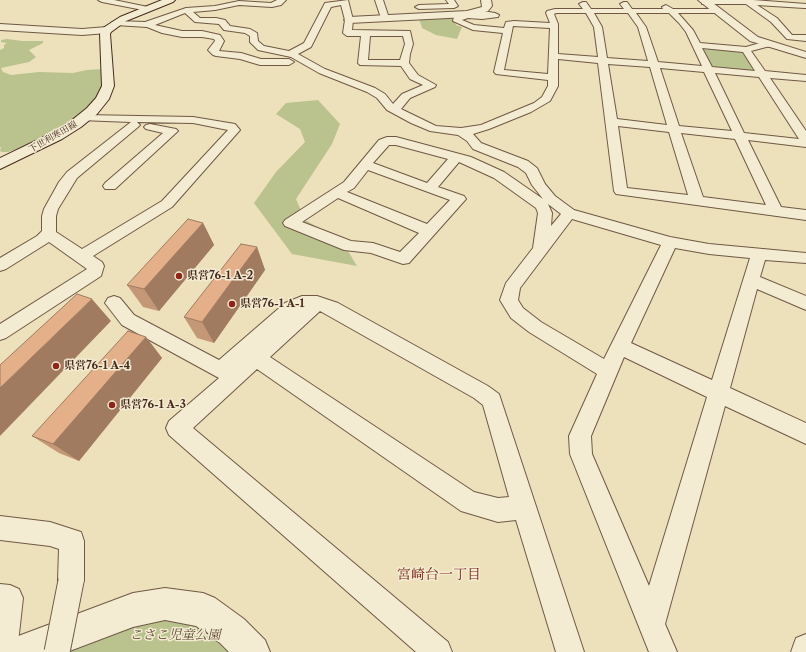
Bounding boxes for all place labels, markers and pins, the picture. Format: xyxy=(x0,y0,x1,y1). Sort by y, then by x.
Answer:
place label: 県営76-1 A-2 xyxy=(187,269,253,283)
marker: 県営76-1 A-2 xyxy=(174,271,184,281)
place label: 県営76-1 A-1 xyxy=(240,297,304,311)
marker: 県営76-1 A-1 xyxy=(227,299,237,309)
place label: 県営76-1 A-4 xyxy=(64,359,130,373)
marker: 県営76-1 A-4 xyxy=(51,361,61,371)
place label: 県営76-1 A-3 xyxy=(120,398,186,412)
marker: 県営76-1 A-3 xyxy=(107,400,117,410)

